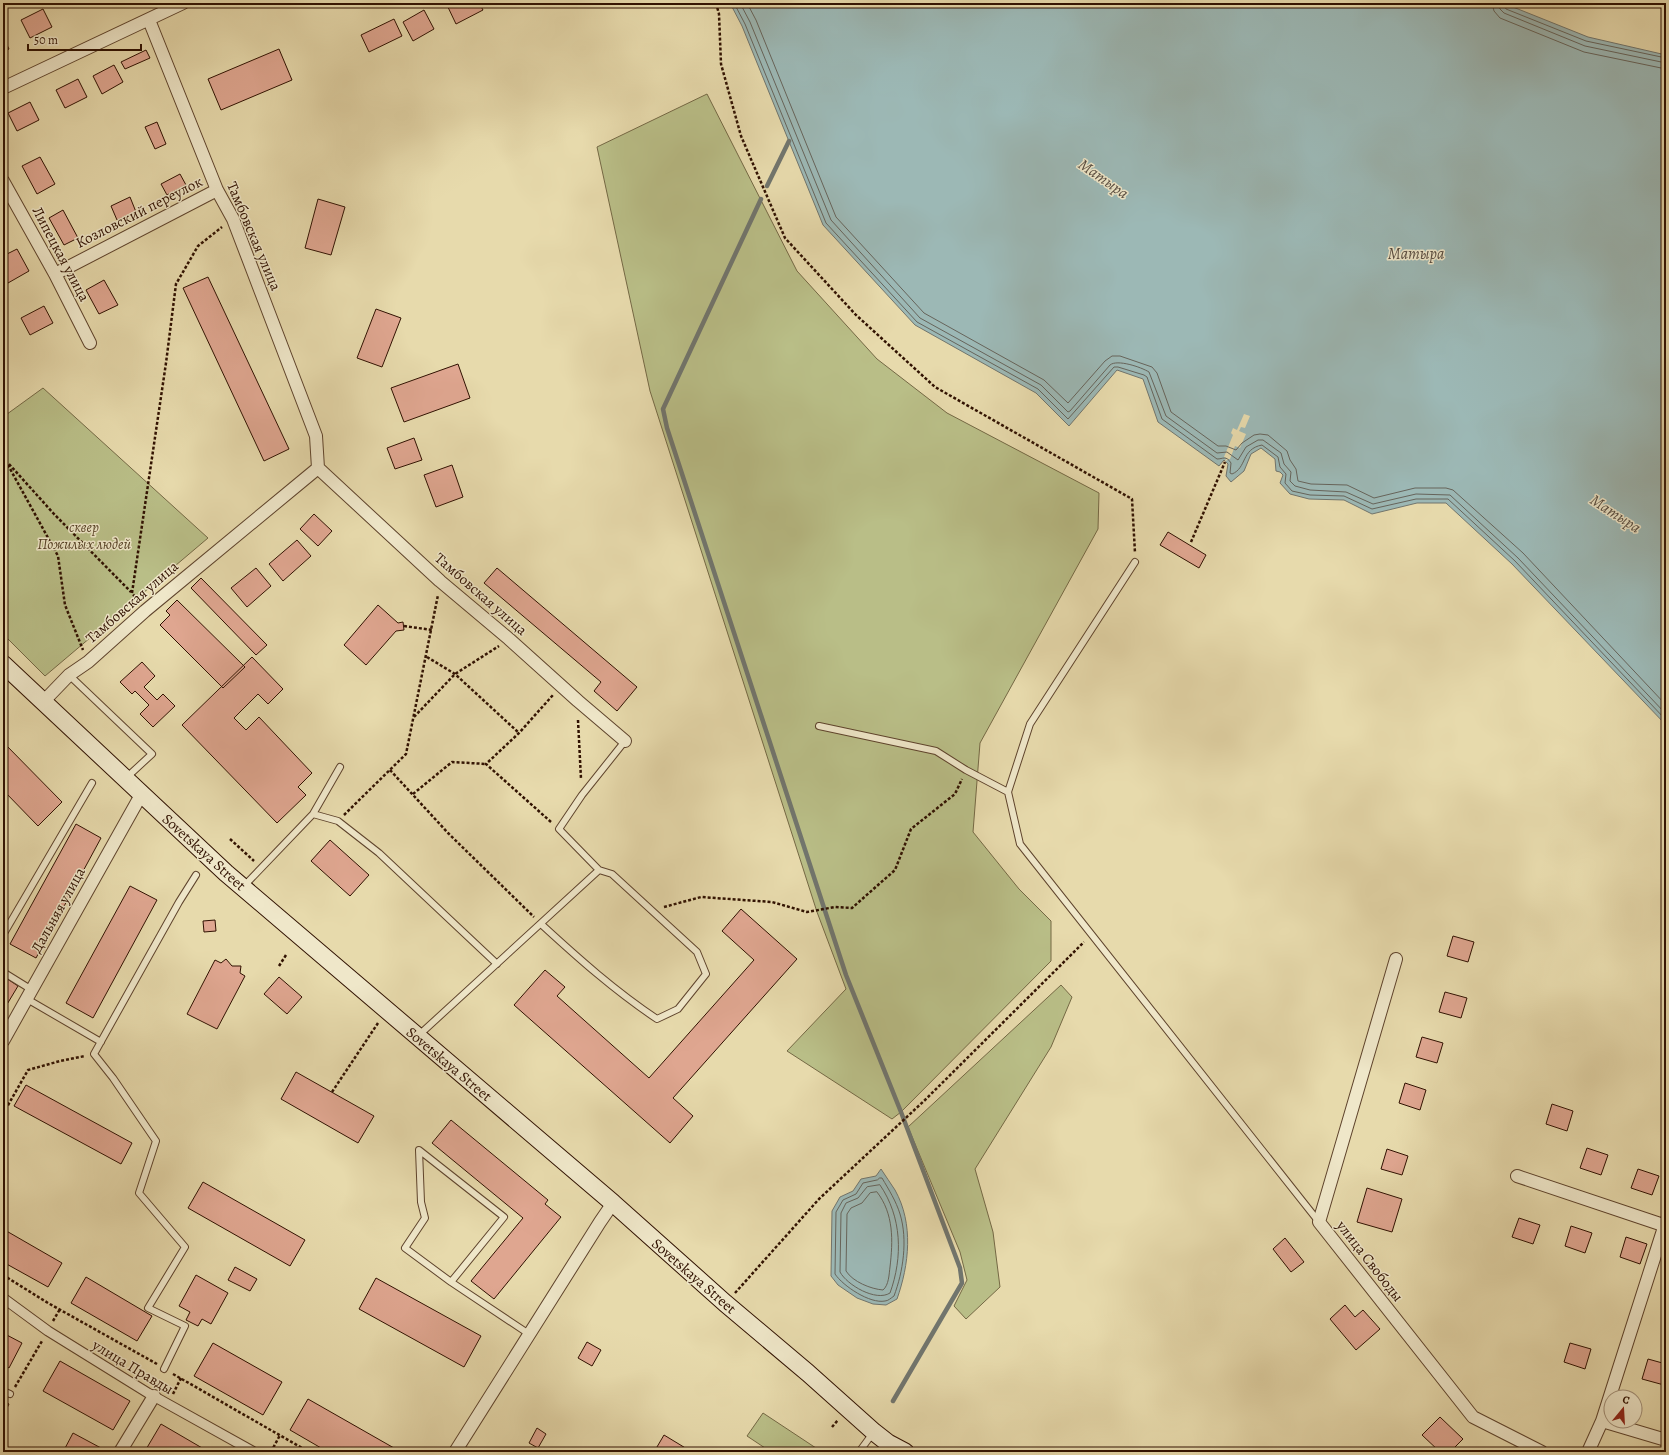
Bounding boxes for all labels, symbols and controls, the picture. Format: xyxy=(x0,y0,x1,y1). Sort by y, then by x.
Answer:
scale bar xyxy=(28,26,141,52)
text: 50 m xyxy=(34,32,58,48)
water label: Матыра xyxy=(1074,154,1133,204)
street label: Козловский переулок xyxy=(72,171,206,253)
street label: Тамбовская улица xyxy=(222,179,286,294)
street label: Липецкая улица xyxy=(28,203,95,305)
water label: Матыра xyxy=(1388,243,1444,265)
water label: Матыра xyxy=(1586,489,1645,539)
park label: сквер Пожилых людей xyxy=(37,517,131,554)
street label: Тамбовская улица xyxy=(431,548,532,640)
street label: Тамбовская улица xyxy=(82,556,183,648)
street label: Sovetskaya Street xyxy=(158,809,250,895)
street label: Дальняя улица xyxy=(26,864,90,956)
street label: Sovetskaya Street xyxy=(402,1022,496,1106)
street label: улица Свободы xyxy=(1331,1215,1408,1306)
street label: Sovetskaya Street xyxy=(647,1234,741,1318)
street label: улица Правды xyxy=(88,1334,177,1399)
north arrow xyxy=(1603,1389,1643,1429)
text: С xyxy=(1620,1392,1632,1408)

